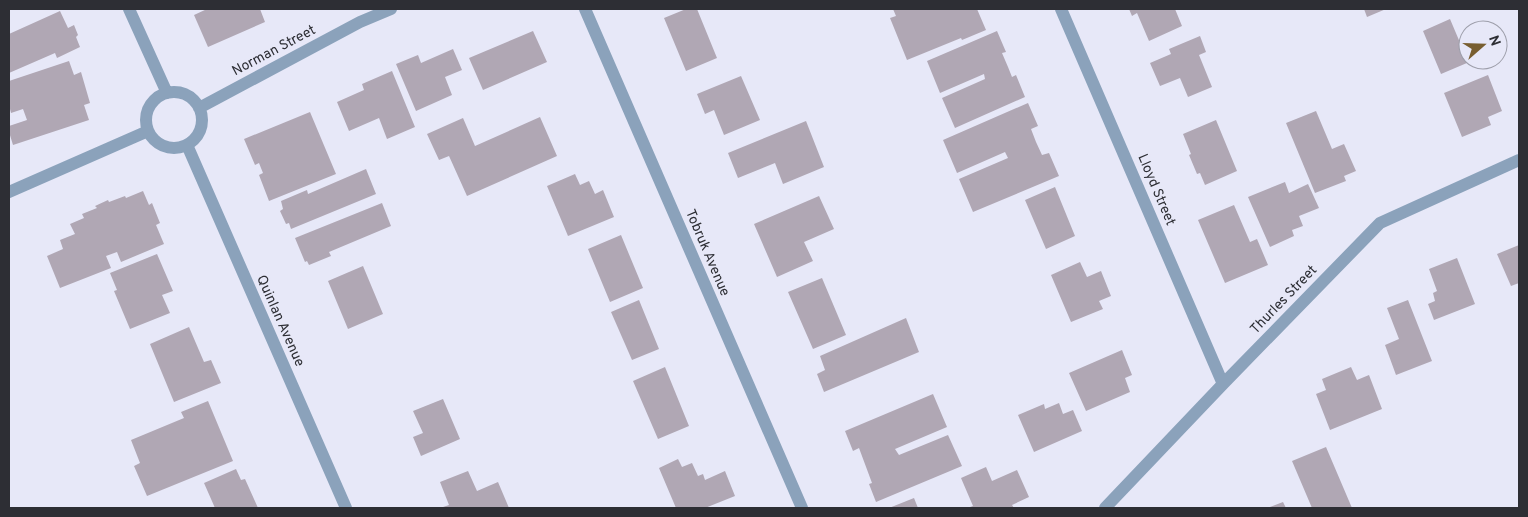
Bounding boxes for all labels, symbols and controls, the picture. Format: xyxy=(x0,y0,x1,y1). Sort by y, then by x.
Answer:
north arrow xyxy=(1458,20,1508,70)
street label: Norman Street xyxy=(229,22,319,80)
text: N xyxy=(1484,33,1504,49)
street label: Lloyd Street xyxy=(1133,152,1179,228)
street label: Tobruk Avenue xyxy=(681,207,733,299)
street label: Thurles Street xyxy=(1247,262,1321,338)
street label: Quinlan Avenue xyxy=(252,273,308,369)

